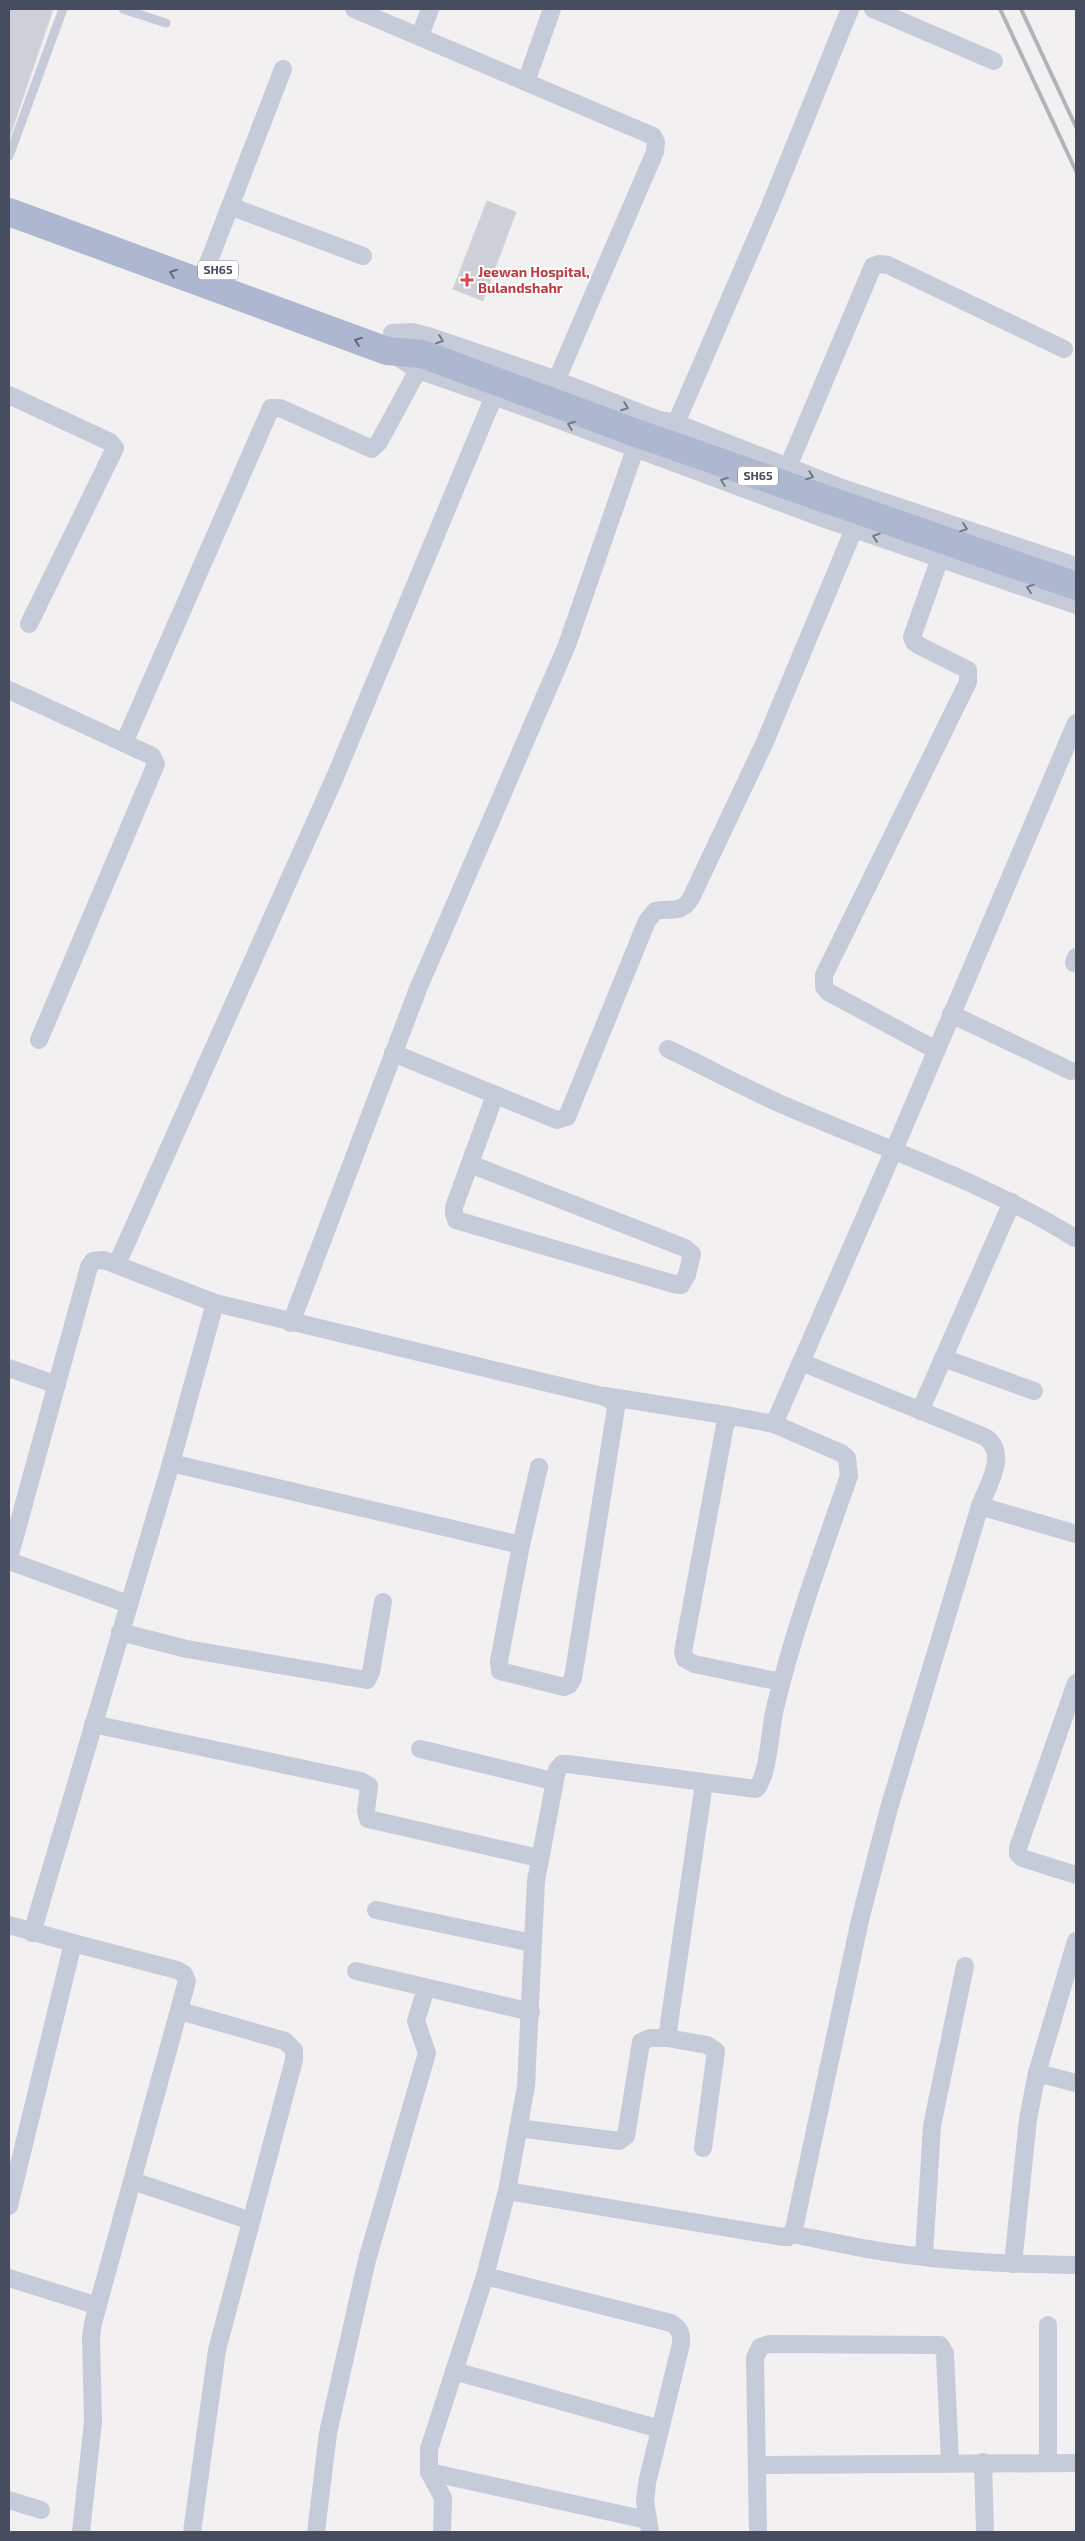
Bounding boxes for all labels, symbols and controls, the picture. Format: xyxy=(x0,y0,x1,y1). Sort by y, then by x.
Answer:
road number: SH65 xyxy=(198,260,238,280)
place label: Jeewan Hospital, Bulandshahr xyxy=(478,263,590,296)
one-way arrow xyxy=(169,269,178,279)
marker: Jeewan Hospital, Bulandshahr xyxy=(460,273,474,287)
one-way arrow xyxy=(435,334,443,344)
one-way arrow xyxy=(355,337,363,347)
one-way arrow xyxy=(620,401,629,412)
one-way arrow xyxy=(567,420,576,431)
road number: SH65 xyxy=(738,466,778,486)
one-way arrow xyxy=(805,469,814,480)
one-way arrow xyxy=(720,477,728,487)
one-way arrow xyxy=(959,522,968,532)
one-way arrow xyxy=(873,532,881,542)
one-way arrow xyxy=(1027,584,1035,594)

